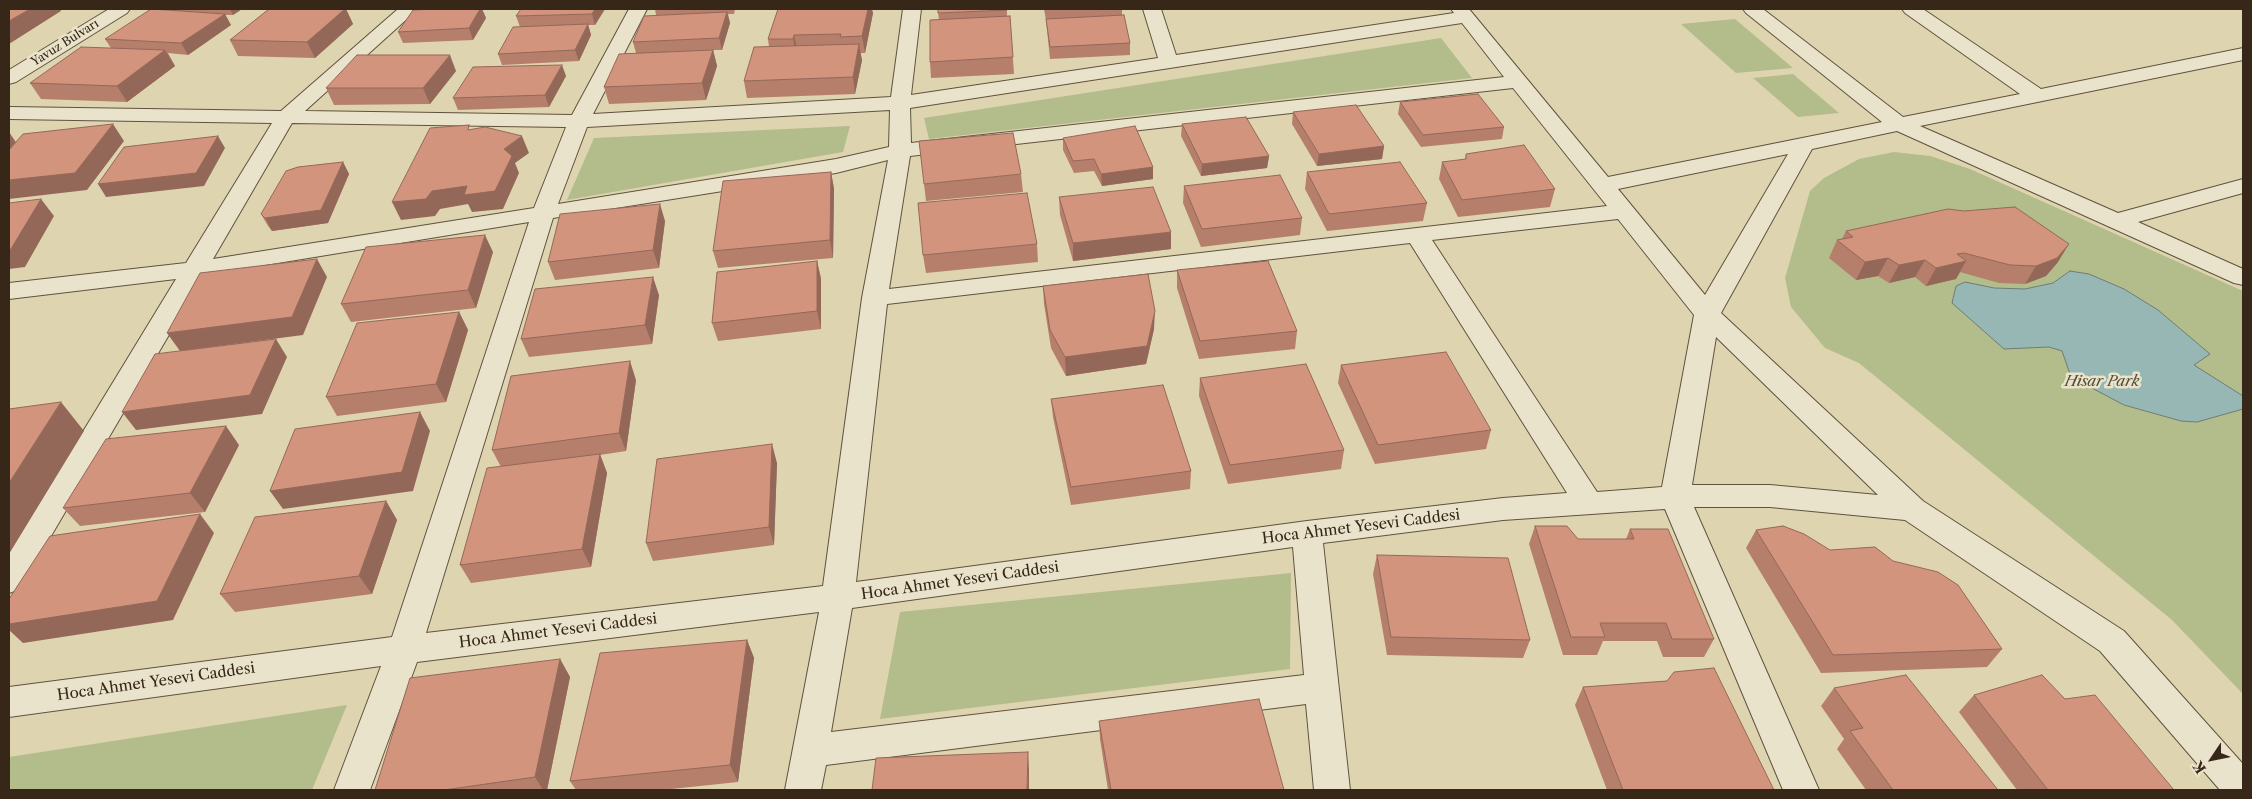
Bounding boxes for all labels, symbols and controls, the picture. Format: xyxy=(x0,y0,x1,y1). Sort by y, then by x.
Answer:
street label: Yavuz Bulvarı xyxy=(29,16,101,70)
park label: Hisar Park xyxy=(2064,373,2140,391)
street label: Hoca Ahmet Yesevi Caddesi xyxy=(1261,506,1461,548)
street label: Hoca Ahmet Yesevi Caddesi xyxy=(860,558,1060,604)
street label: Hoca Ahmet Yesevi Caddesi xyxy=(458,610,658,652)
street label: Hoca Ahmet Yesevi Caddesi xyxy=(56,659,256,705)
north arrow xyxy=(2187,734,2237,784)
text: K xyxy=(2189,758,2210,777)

